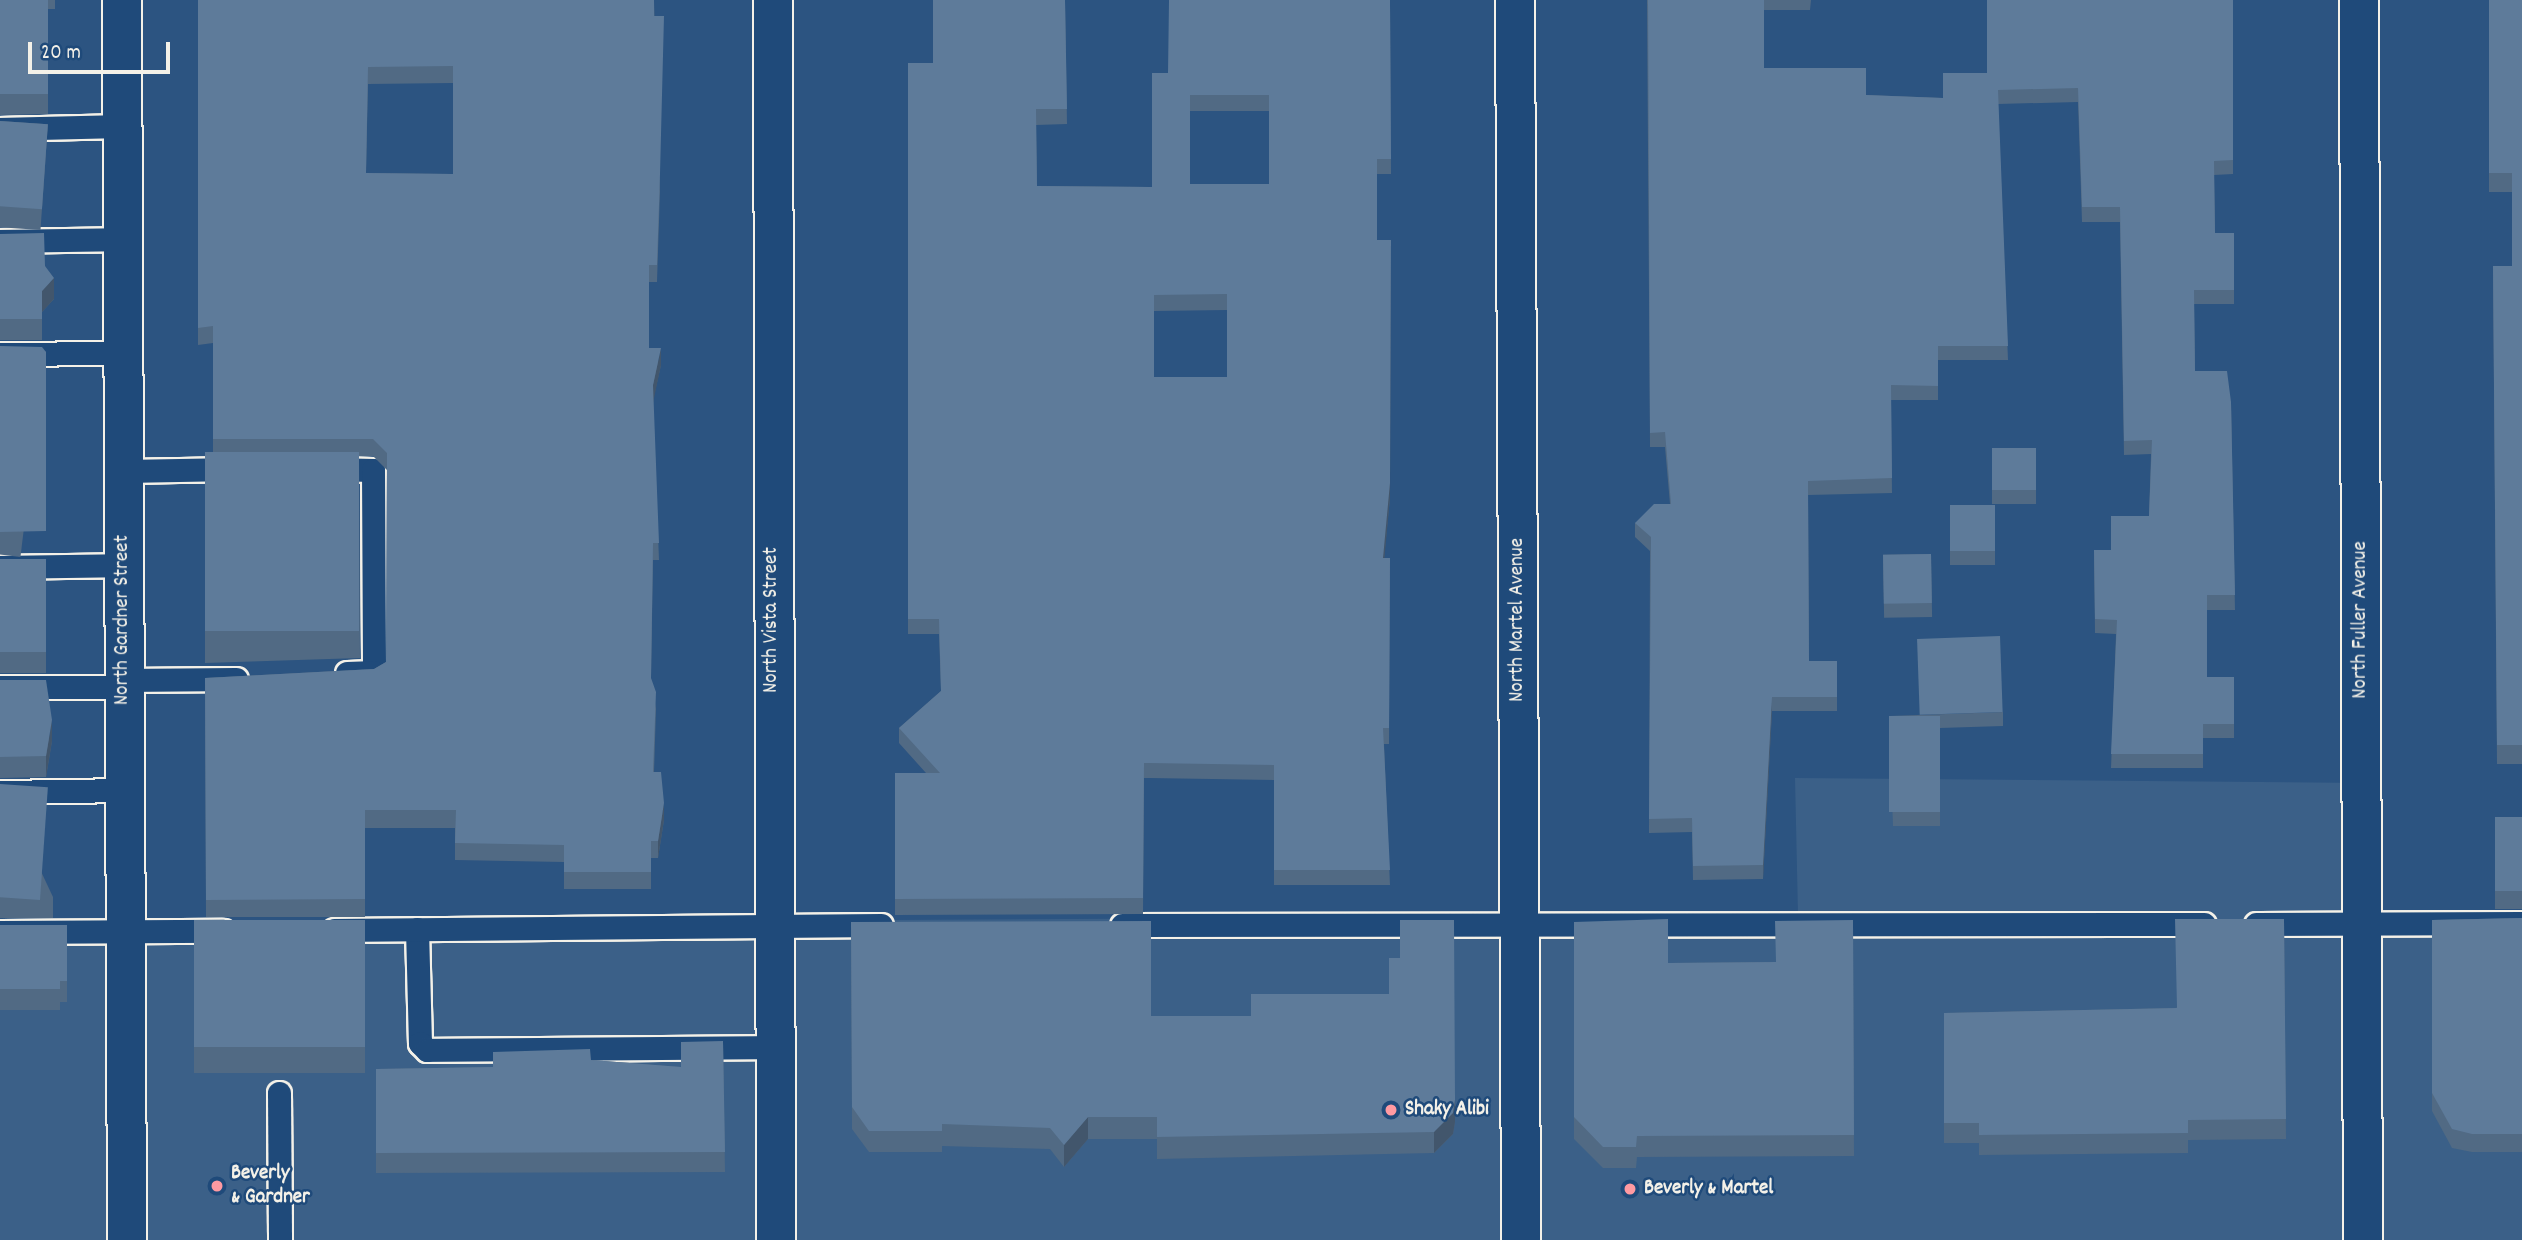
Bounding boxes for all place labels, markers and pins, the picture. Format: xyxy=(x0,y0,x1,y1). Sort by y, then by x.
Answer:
place label: Shaky Alibi xyxy=(1405,1097,1489,1123)
marker: Shaky Alibi xyxy=(1383,1102,1399,1118)
place label: Beverly & Gardner xyxy=(231,1161,310,1211)
place label: Beverly & Martel xyxy=(1644,1176,1773,1202)
marker: Beverly & Gardner xyxy=(209,1178,225,1194)
marker: Beverly & Martel xyxy=(1622,1181,1638,1197)

